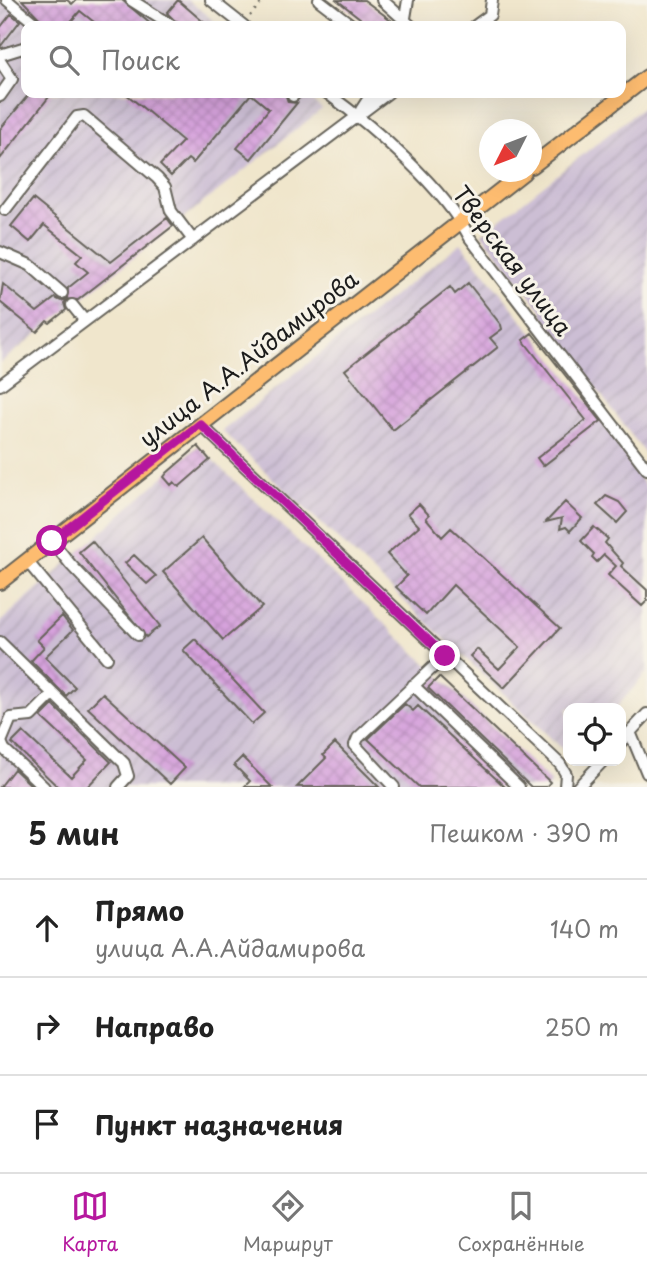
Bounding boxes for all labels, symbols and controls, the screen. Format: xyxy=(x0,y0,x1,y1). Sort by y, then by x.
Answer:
search box xyxy=(21,21,626,98)
text: Поиск xyxy=(101,40,180,79)
icon: search xyxy=(45,41,83,79)
north arrow xyxy=(479,119,542,182)
street label: Тверская улица xyxy=(445,177,582,343)
street label: улица А.А.Айдамирова xyxy=(131,261,366,455)
route start xyxy=(36,525,67,556)
route end xyxy=(429,640,460,671)
map controls xyxy=(563,703,626,766)
button: locate xyxy=(563,703,626,766)
text: 5 мин xyxy=(28,810,120,855)
text: Пешком · 390 m xyxy=(429,815,619,850)
text: Прямо xyxy=(95,891,184,930)
icon: ahead xyxy=(28,909,66,947)
text: 140 m xyxy=(550,911,619,946)
text: улица А.А.Айдамирова xyxy=(95,930,365,965)
icon: right xyxy=(28,1007,66,1045)
text: Направо xyxy=(95,1007,214,1046)
text: 250 m xyxy=(545,1009,619,1044)
icon: arrive xyxy=(28,1105,66,1143)
text: Пункт назначения xyxy=(95,1105,343,1144)
tab: Карта xyxy=(62,1187,118,1257)
tab: Маршрут xyxy=(243,1187,333,1257)
tab: Сохранённые xyxy=(458,1187,585,1257)

